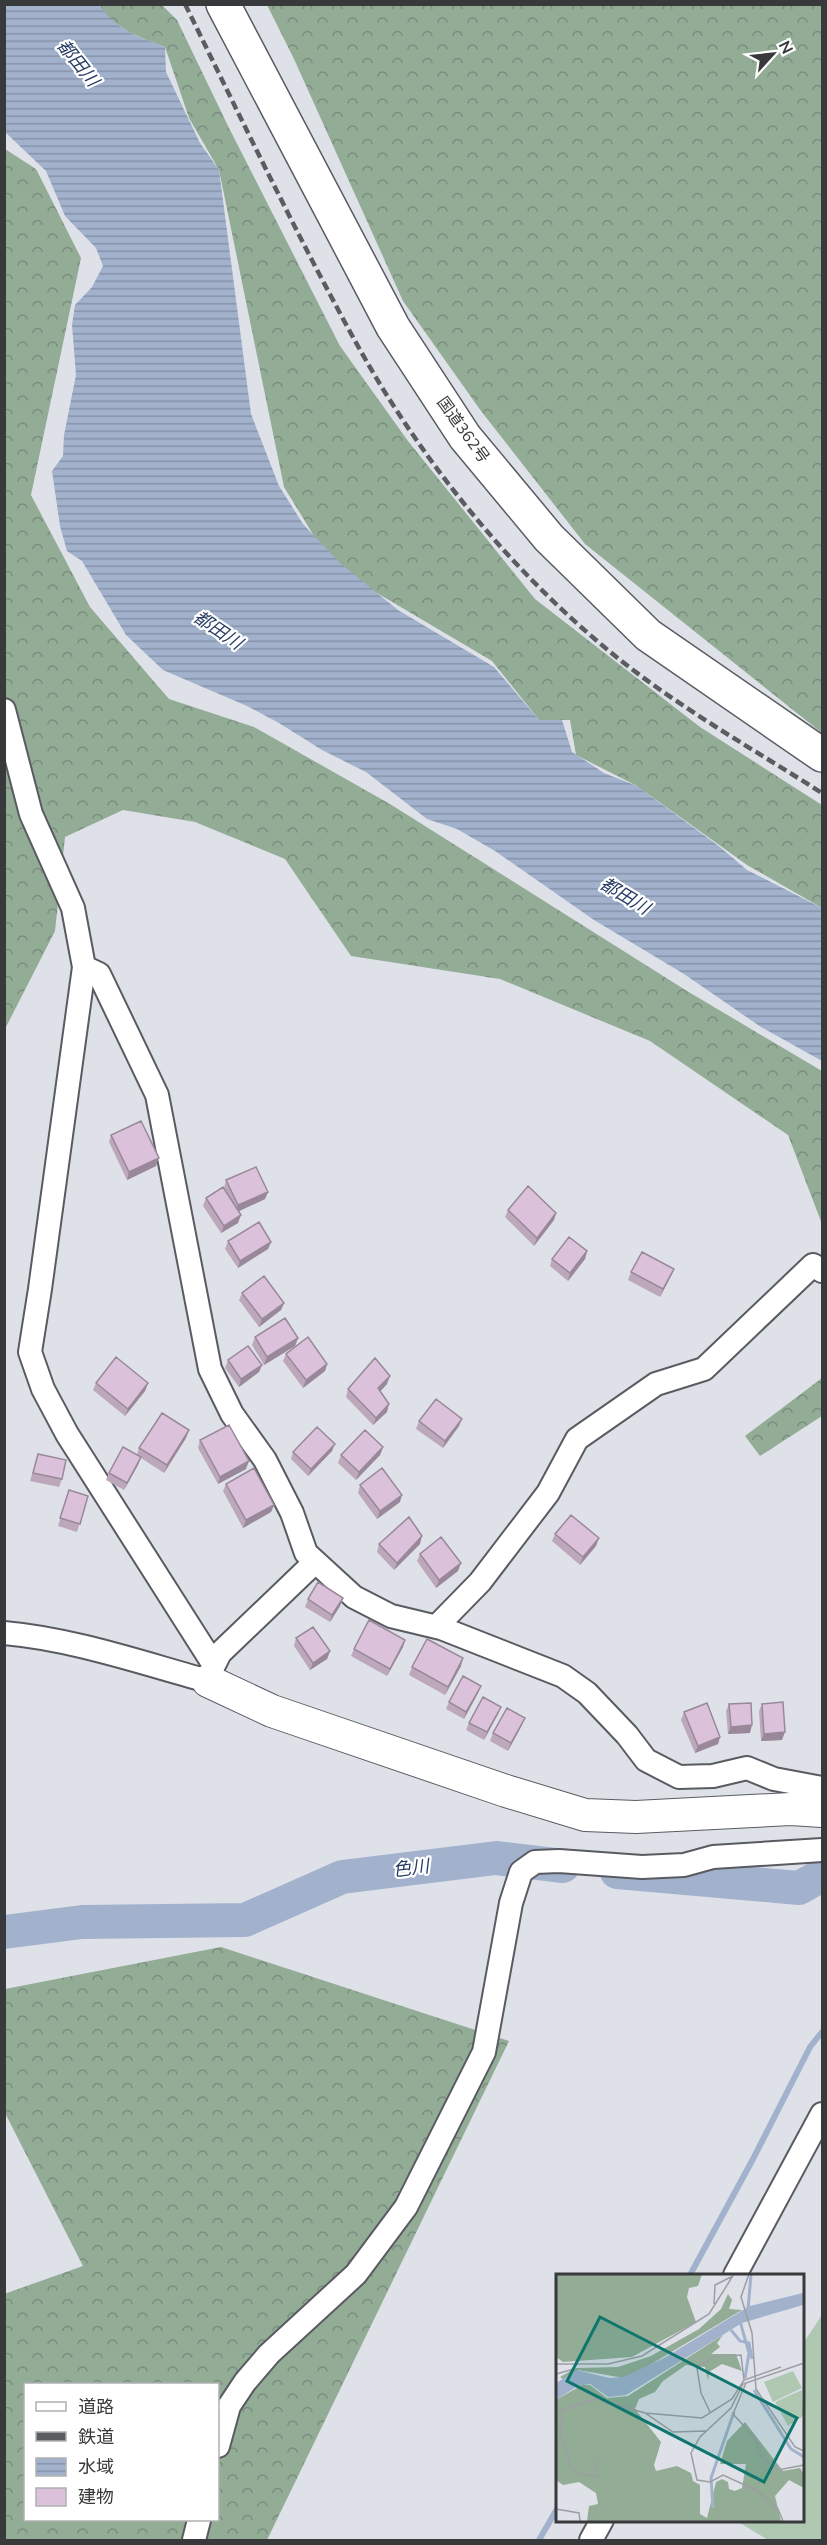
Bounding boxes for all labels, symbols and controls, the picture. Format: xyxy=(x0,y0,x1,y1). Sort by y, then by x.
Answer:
north arrow xyxy=(743,24,803,84)
water label: 都田川 xyxy=(52,34,106,93)
text: N xyxy=(773,37,798,58)
street label: 国道362号 xyxy=(432,392,494,468)
water label: 都田川 xyxy=(189,605,249,656)
water label: 都田川 xyxy=(596,872,656,921)
water label: 色川 xyxy=(392,1854,432,1882)
inset map xyxy=(556,2274,803,2521)
legend xyxy=(24,2383,219,2521)
text: 道路 xyxy=(78,2395,114,2419)
text: 鉄道 xyxy=(78,2425,114,2449)
text: 水域 xyxy=(78,2455,114,2479)
text: 建物 xyxy=(78,2485,114,2509)

